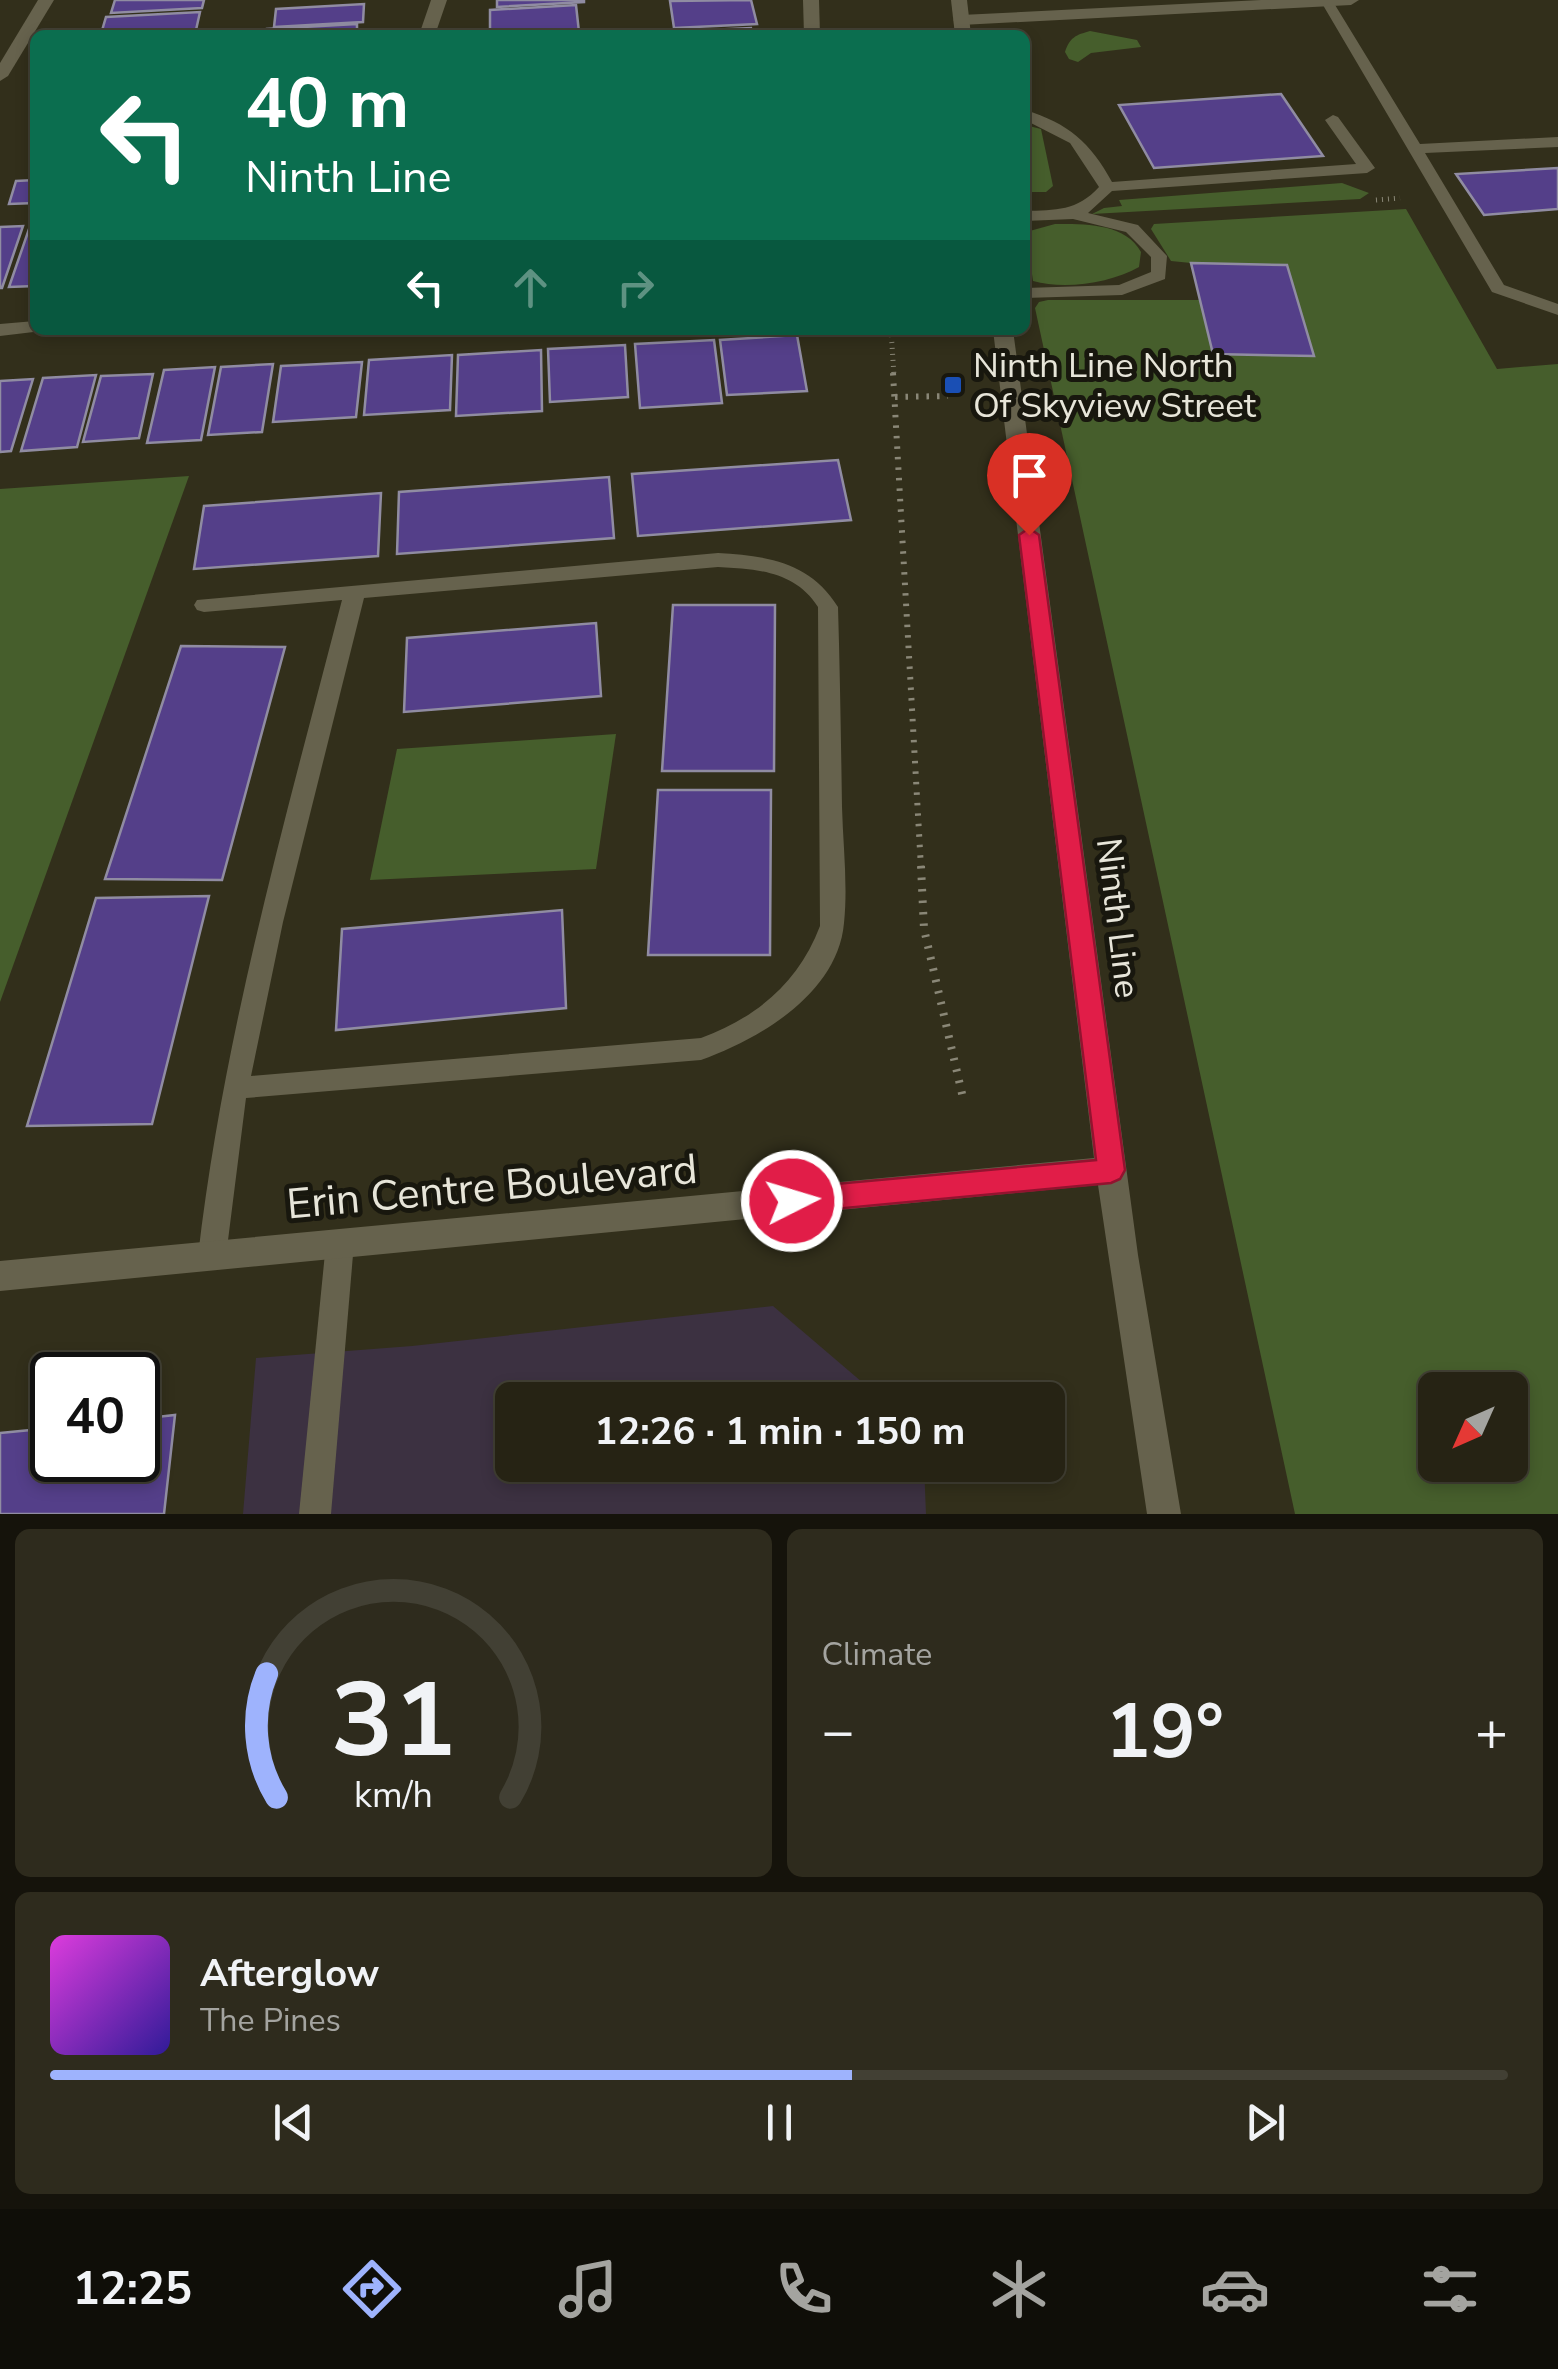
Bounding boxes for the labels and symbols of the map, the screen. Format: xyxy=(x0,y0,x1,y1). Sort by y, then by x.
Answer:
place label: Ninth Line North Of Skyview Street xyxy=(973,342,1257,429)
marker: Ninth Line North Of Skyview Street xyxy=(942,374,964,396)
pin xyxy=(987,433,1072,536)
street label: Ninth Line xyxy=(1085,835,1151,1001)
street label: Erin Centre Boulevard xyxy=(284,1141,700,1233)
position arrow xyxy=(740,1149,844,1253)
speed limit sign: 40 xyxy=(30,1352,160,1482)
north arrow xyxy=(1418,1372,1528,1482)

